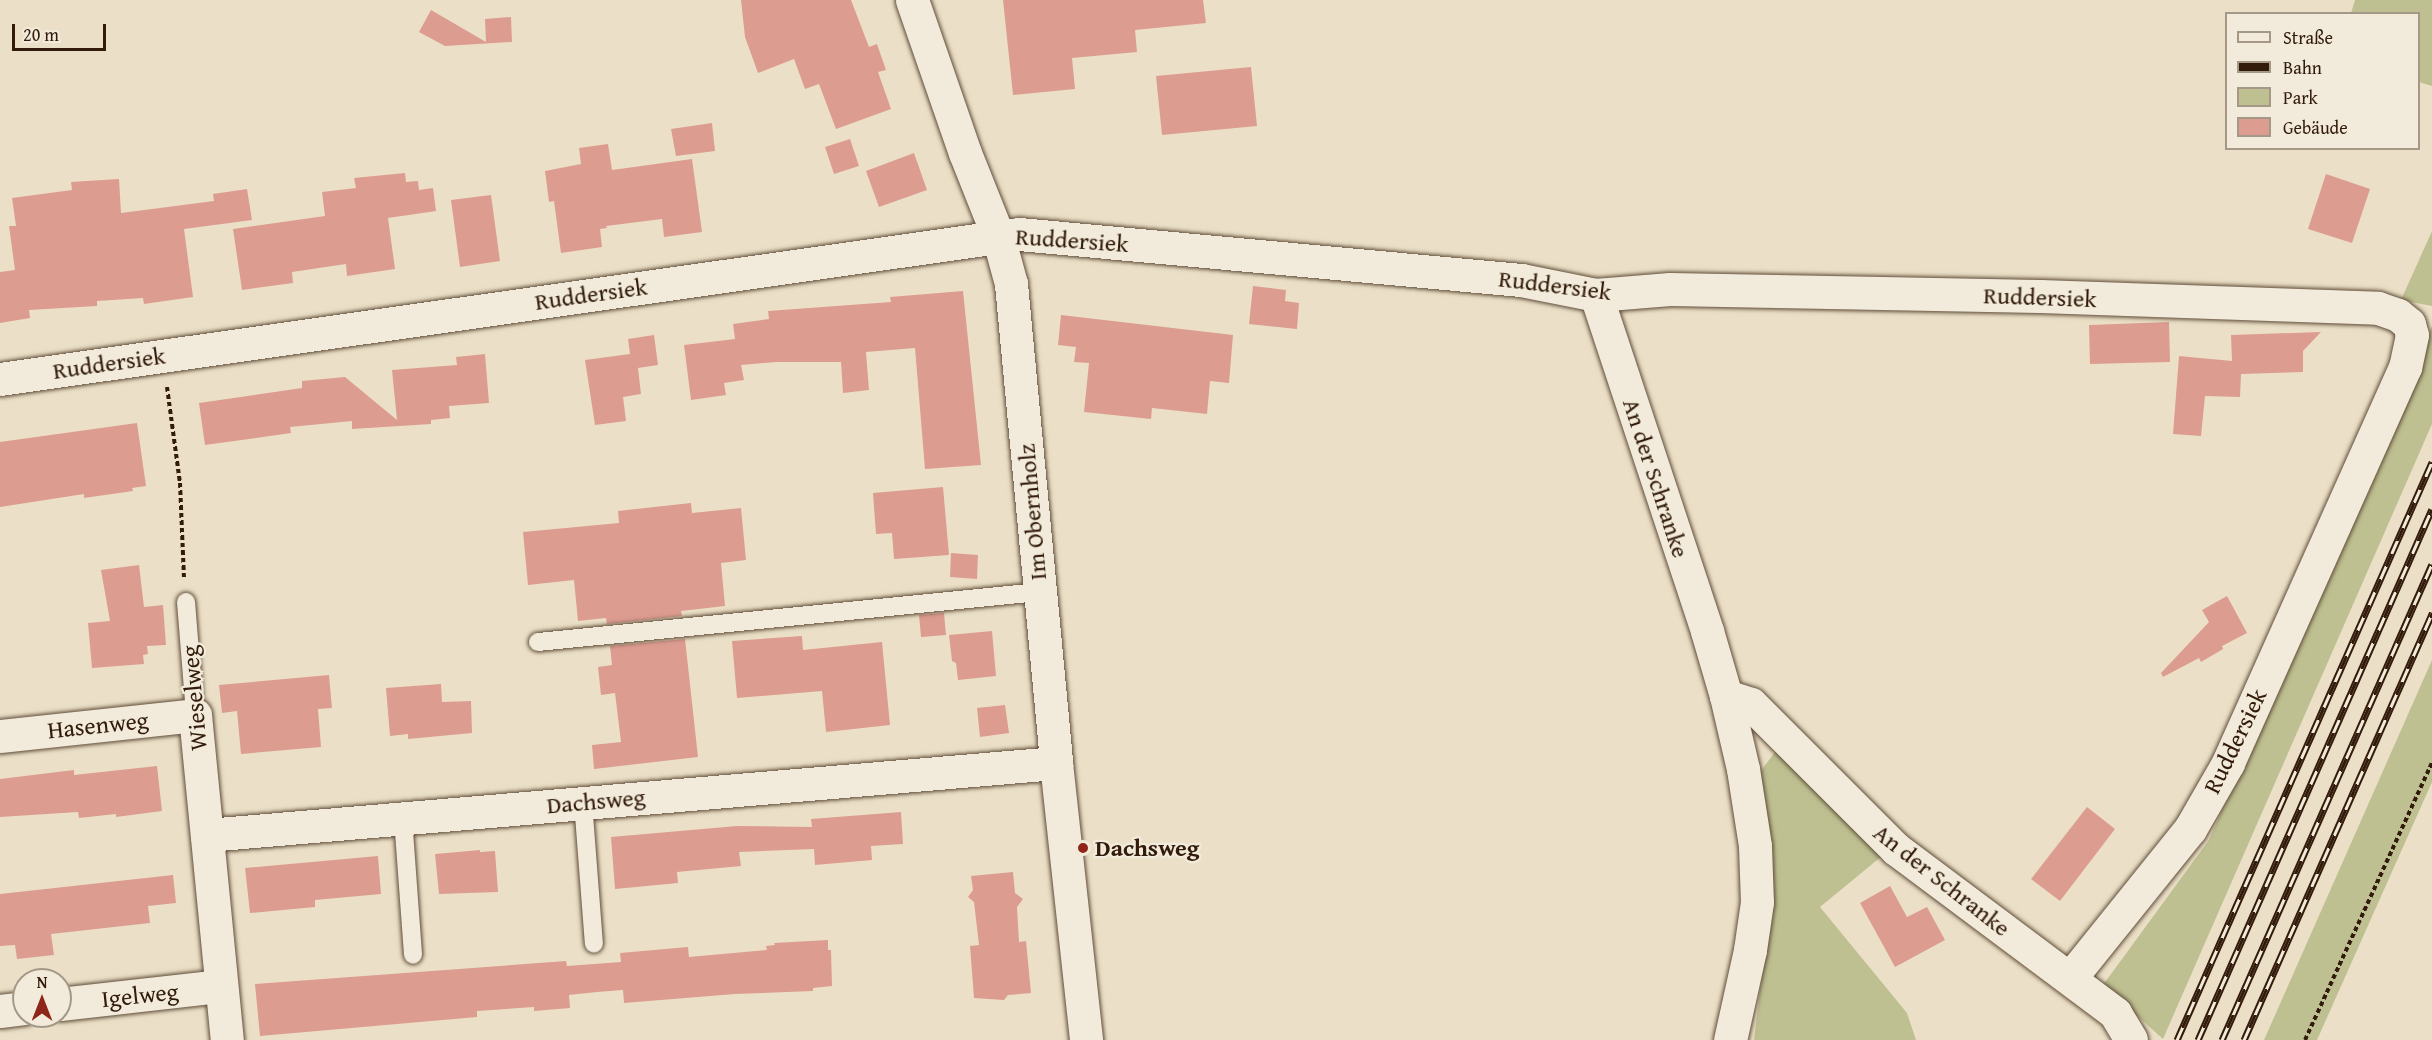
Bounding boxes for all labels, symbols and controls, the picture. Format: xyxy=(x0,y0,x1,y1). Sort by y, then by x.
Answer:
scale bar xyxy=(15,12,110,50)
legend xyxy=(2225,12,2420,150)
text: 20 m xyxy=(23,21,59,48)
text: Straße xyxy=(2283,24,2333,51)
text: Bahn xyxy=(2283,54,2322,81)
text: Park xyxy=(2283,84,2318,111)
text: Gebäude xyxy=(2283,114,2348,141)
street label: Ruddersiek xyxy=(1014,222,1130,258)
street label: Ruddersiek xyxy=(1497,264,1613,306)
street label: Ruddersiek xyxy=(533,272,649,316)
street label: Ruddersiek xyxy=(1983,281,2097,313)
street label: Ruddersiek xyxy=(51,341,167,385)
street label: An der Schranke xyxy=(1617,395,1695,561)
street label: Im Obernholz xyxy=(1012,443,1052,581)
street label: Wieselweg xyxy=(175,644,213,752)
street label: Ruddersiek xyxy=(2197,684,2273,798)
street label: Hasenweg xyxy=(46,705,150,745)
street label: Dachsweg xyxy=(545,782,647,820)
street label: An der Schranke xyxy=(1868,818,2016,942)
place label: Dachsweg xyxy=(1095,834,1199,862)
marker: Dachsweg xyxy=(1076,841,1090,855)
north arrow xyxy=(12,968,72,1028)
text: N xyxy=(37,970,47,994)
street label: Igelweg xyxy=(100,977,180,1013)

